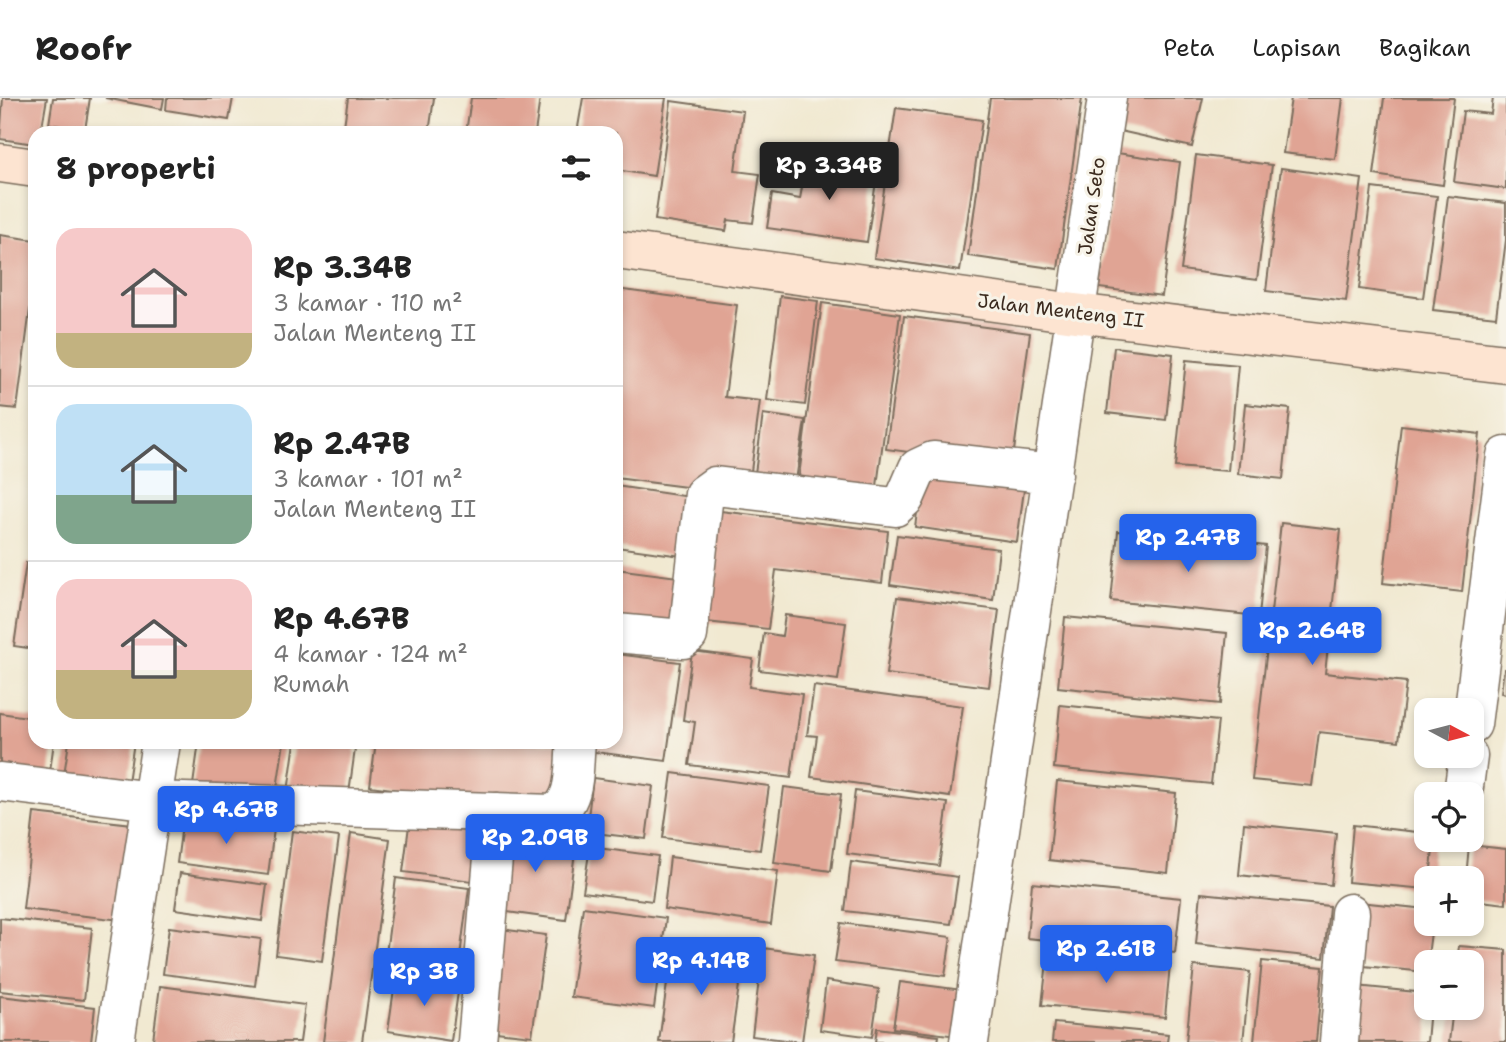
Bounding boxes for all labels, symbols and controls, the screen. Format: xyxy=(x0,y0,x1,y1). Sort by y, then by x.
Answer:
text: Roofr xyxy=(35,26,132,71)
text: Peta xyxy=(1163,32,1214,64)
text: Lapisan xyxy=(1252,32,1341,64)
text: Bagikan xyxy=(1379,32,1471,64)
pin: Rp 3.34B xyxy=(757,142,901,202)
text: 8 properti xyxy=(56,148,216,189)
icon: filters xyxy=(557,149,595,187)
text: Rp 3.34B xyxy=(776,150,882,180)
street label: Jalan Seto xyxy=(1072,156,1111,257)
text: Rp 3.34B xyxy=(273,247,412,288)
icon: home xyxy=(112,256,196,340)
text: 3 kamar · 110 m² xyxy=(273,288,463,318)
street label: Jalan Menteng II xyxy=(976,288,1146,333)
text: Jalan Menteng II xyxy=(273,318,476,348)
text: Rp 2.47B xyxy=(273,423,410,464)
icon: home xyxy=(112,432,196,516)
text: 3 kamar · 101 m² xyxy=(273,464,463,494)
text: Jalan Menteng II xyxy=(273,494,476,524)
pin: Rp 2.47B xyxy=(1116,514,1260,574)
text: Rp 2.47B xyxy=(1135,522,1241,552)
text: Rp 4.67B xyxy=(273,598,410,639)
icon: home xyxy=(112,607,196,691)
pin: Rp 2.64B xyxy=(1240,608,1384,667)
text: Rp 2.64B xyxy=(1258,615,1366,645)
text: 4 kamar · 124 m² xyxy=(273,639,468,669)
text: Rumah xyxy=(273,669,350,699)
north arrow xyxy=(1414,698,1484,768)
map controls xyxy=(1414,698,1484,1020)
button: locate xyxy=(1414,782,1484,852)
pin: Rp 4.67B xyxy=(154,786,298,846)
text: Rp 4.67B xyxy=(174,794,278,824)
pin: Rp 2.09B xyxy=(463,814,607,874)
text: Rp 2.09B xyxy=(482,822,588,852)
button: + xyxy=(1414,866,1484,936)
pin: Rp 2.61B xyxy=(1034,926,1178,985)
text: Rp 2.61B xyxy=(1056,933,1156,963)
pin: Rp 4.14B xyxy=(629,937,773,997)
text: Rp 4.14B xyxy=(652,945,750,975)
pin: Rp 3B xyxy=(375,948,473,1008)
button: − xyxy=(1414,950,1484,1020)
text: Rp 3B xyxy=(389,956,459,986)

